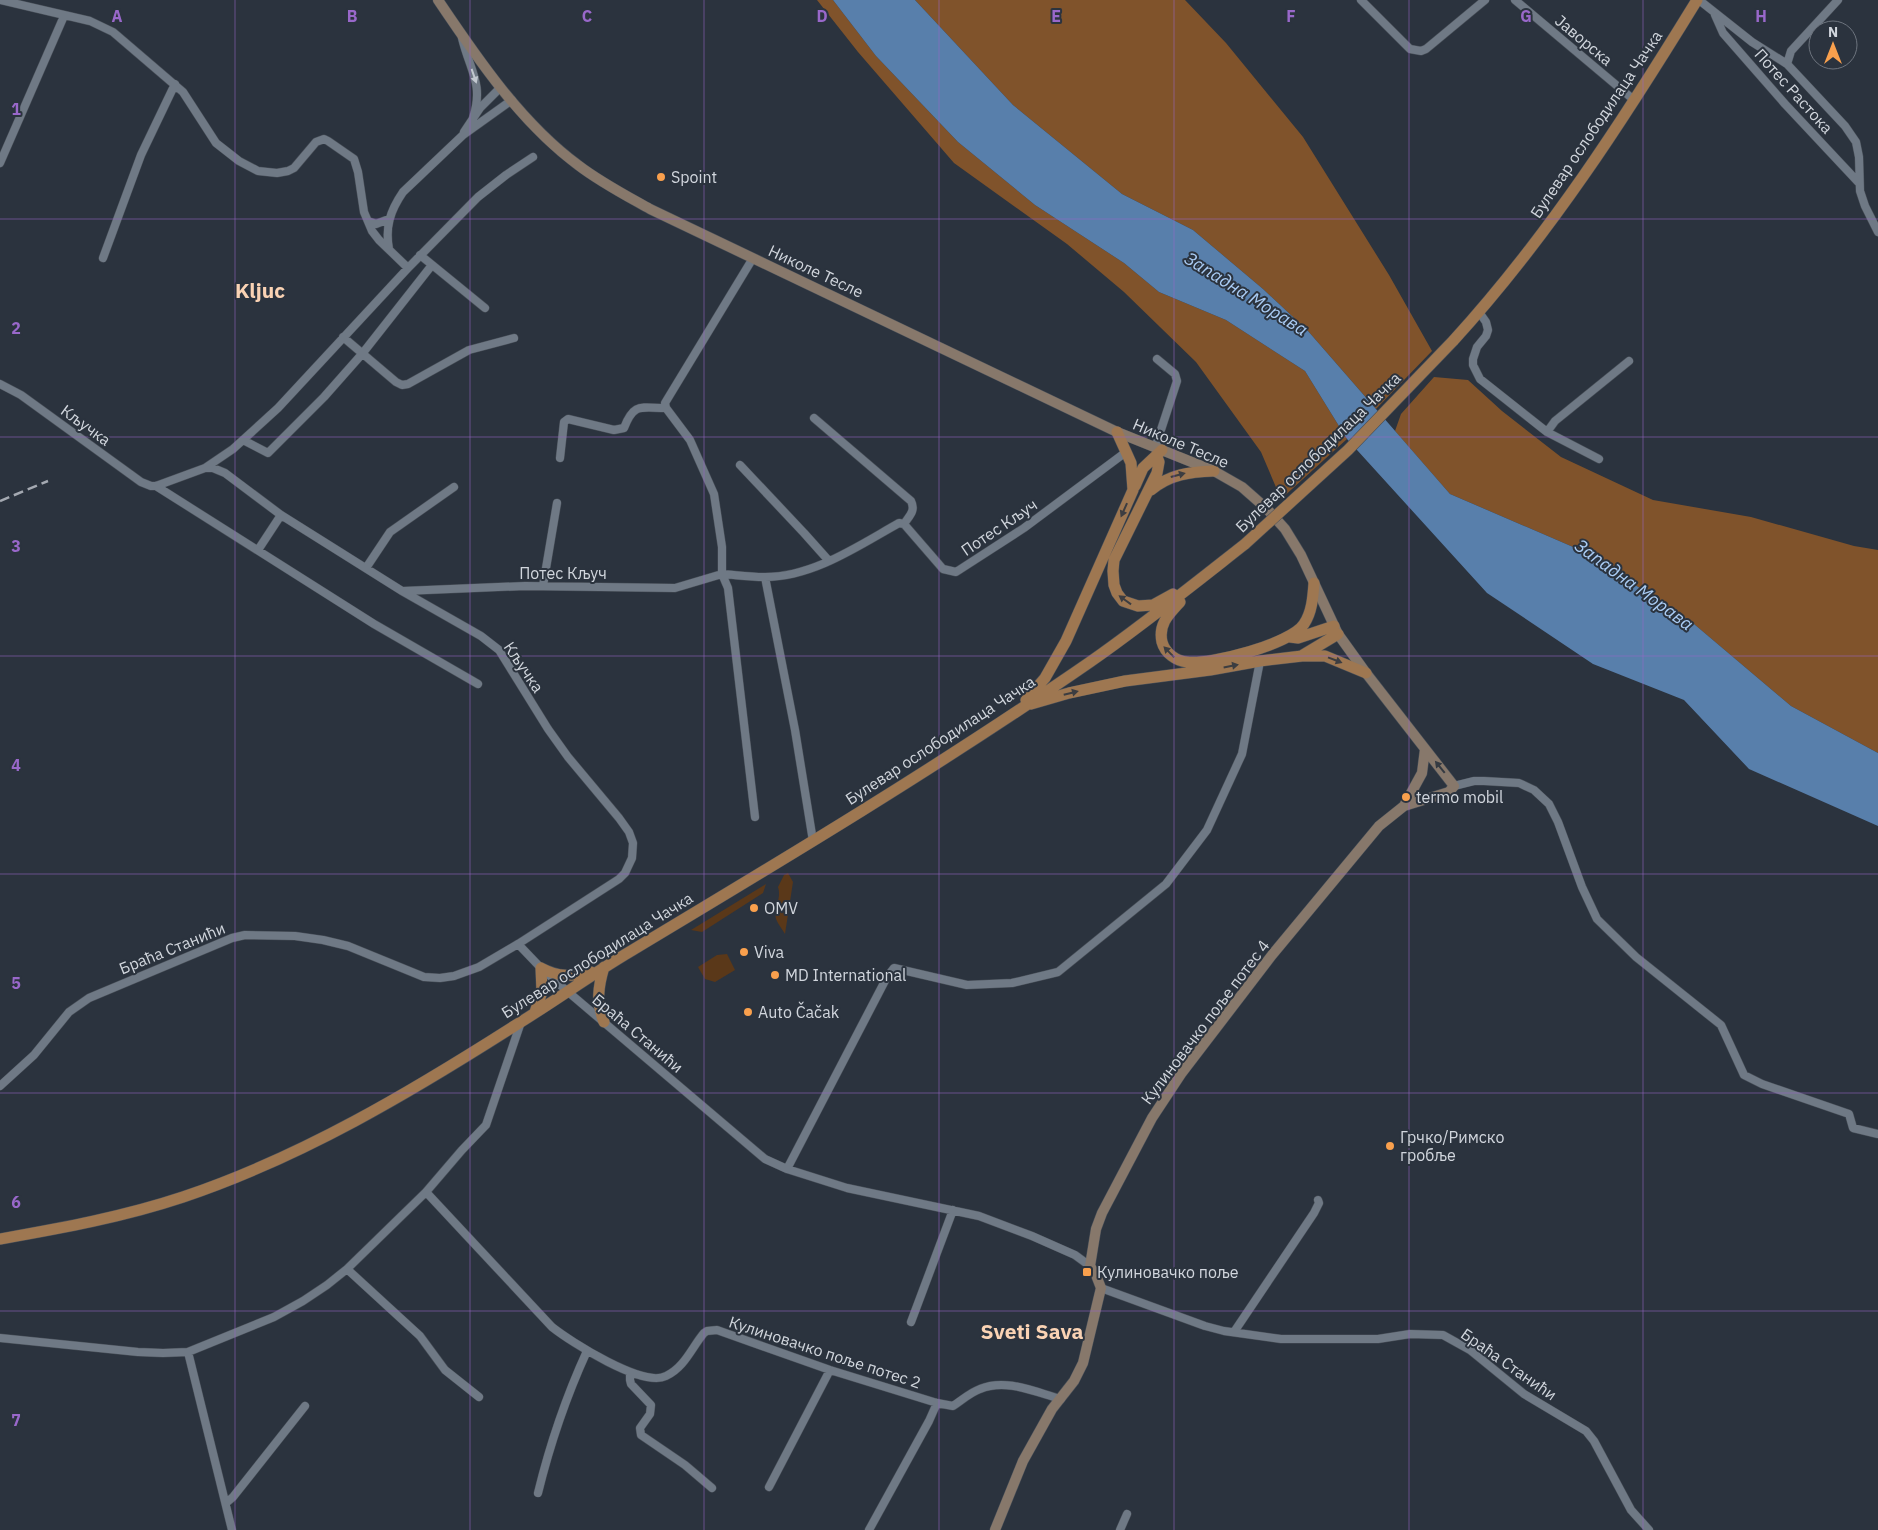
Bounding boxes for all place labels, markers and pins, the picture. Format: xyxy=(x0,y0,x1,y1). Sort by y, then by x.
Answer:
place label: Spoint xyxy=(671,167,717,187)
marker: Spoint xyxy=(655,171,667,183)
place label: termo mobil xyxy=(1416,787,1503,807)
marker: termo mobil xyxy=(1400,791,1412,803)
place label: OMV xyxy=(764,898,798,918)
marker: OMV xyxy=(748,902,760,914)
place label: Viva xyxy=(754,942,784,962)
marker: Viva xyxy=(738,946,750,958)
place label: MD International xyxy=(785,965,906,985)
marker: MD International xyxy=(769,969,781,981)
place label: Auto Čačak xyxy=(758,1001,840,1022)
marker: Auto Čačak xyxy=(742,1006,754,1018)
place label: Грчко/Римско гробље xyxy=(1400,1127,1504,1165)
marker: Грчко/Римско гробље xyxy=(1384,1140,1396,1152)
place label: Кулиновачко поље xyxy=(1097,1262,1239,1282)
marker: Кулиновачко поље xyxy=(1081,1266,1093,1278)

